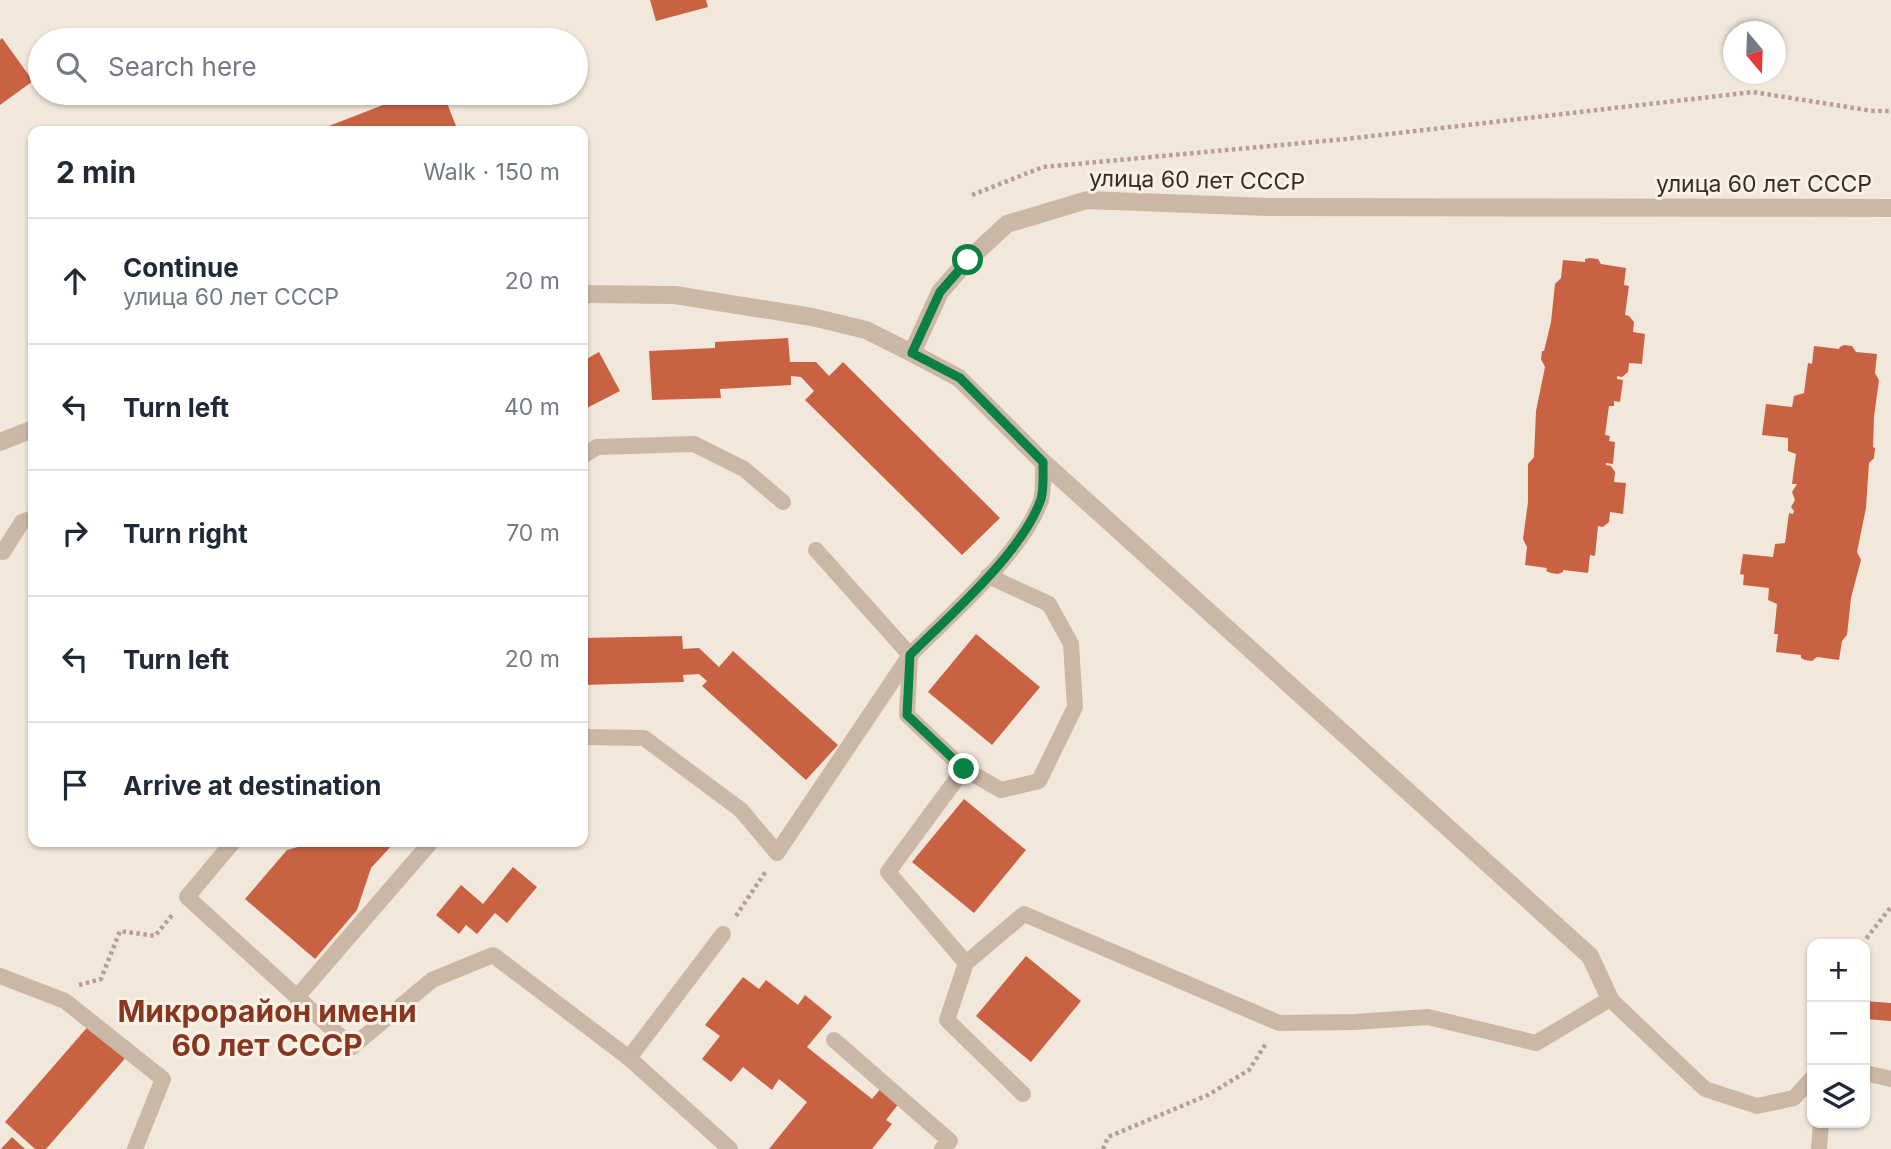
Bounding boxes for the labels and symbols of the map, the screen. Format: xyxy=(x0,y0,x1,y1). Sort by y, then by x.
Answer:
north arrow xyxy=(1723,21,1786,84)
street label: улица 60 лет СССР xyxy=(1089,164,1305,196)
street label: улица 60 лет СССР xyxy=(1656,170,1872,198)
route start xyxy=(952,244,983,275)
route end xyxy=(948,753,979,784)
district label: Микрорайон имени 60 лет СССР xyxy=(117,993,417,1063)

